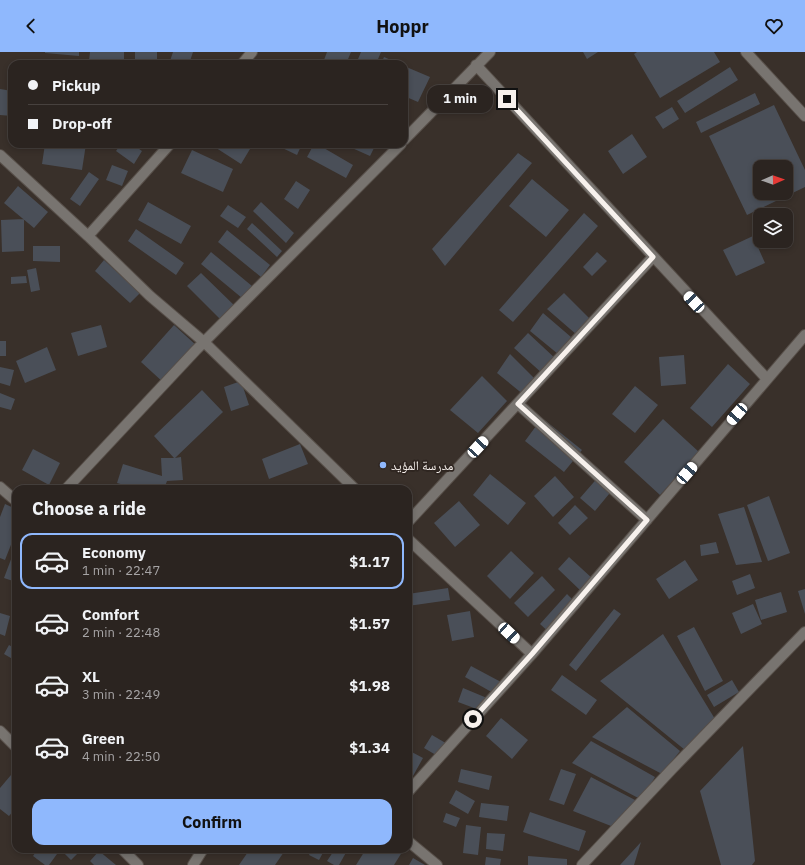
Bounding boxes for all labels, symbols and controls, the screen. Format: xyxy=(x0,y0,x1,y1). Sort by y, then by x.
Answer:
icon: back xyxy=(20,15,42,37)
text: Hoppr xyxy=(376,15,429,38)
icon: heart xyxy=(763,15,785,37)
text: Pickup xyxy=(52,76,100,95)
callout: 1 min xyxy=(427,85,493,113)
text: 1 min xyxy=(443,90,477,107)
route end xyxy=(498,90,516,108)
text: Drop-off xyxy=(52,114,112,133)
north arrow xyxy=(753,160,793,200)
map controls xyxy=(753,160,793,248)
button: layers xyxy=(753,208,793,248)
car xyxy=(681,289,707,315)
car xyxy=(725,401,749,427)
car xyxy=(465,434,491,460)
place label: مدرسة المؤيد xyxy=(391,457,454,474)
marker: مدرسة المؤيد xyxy=(378,460,388,470)
car xyxy=(675,460,699,486)
text: Choose a ride xyxy=(32,497,146,520)
icon: car xyxy=(34,543,70,579)
text: Economy xyxy=(82,543,146,562)
text: $1.17 xyxy=(349,552,390,571)
text: 1 min · 22:47 xyxy=(82,562,160,579)
icon: car xyxy=(34,605,70,641)
text: Comfort xyxy=(82,605,139,624)
text: $1.57 xyxy=(349,614,390,633)
car xyxy=(496,620,522,646)
text: 2 min · 22:48 xyxy=(82,624,160,641)
icon: car xyxy=(34,667,70,703)
text: XL xyxy=(82,667,100,686)
text: $1.98 xyxy=(349,676,390,695)
text: 3 min · 22:49 xyxy=(82,686,160,703)
route start xyxy=(464,710,482,728)
icon: car xyxy=(34,729,70,765)
text: Green xyxy=(82,729,125,748)
text: $1.34 xyxy=(349,738,390,757)
text: 4 min · 22:50 xyxy=(82,748,160,765)
button: Confirm xyxy=(32,799,392,845)

